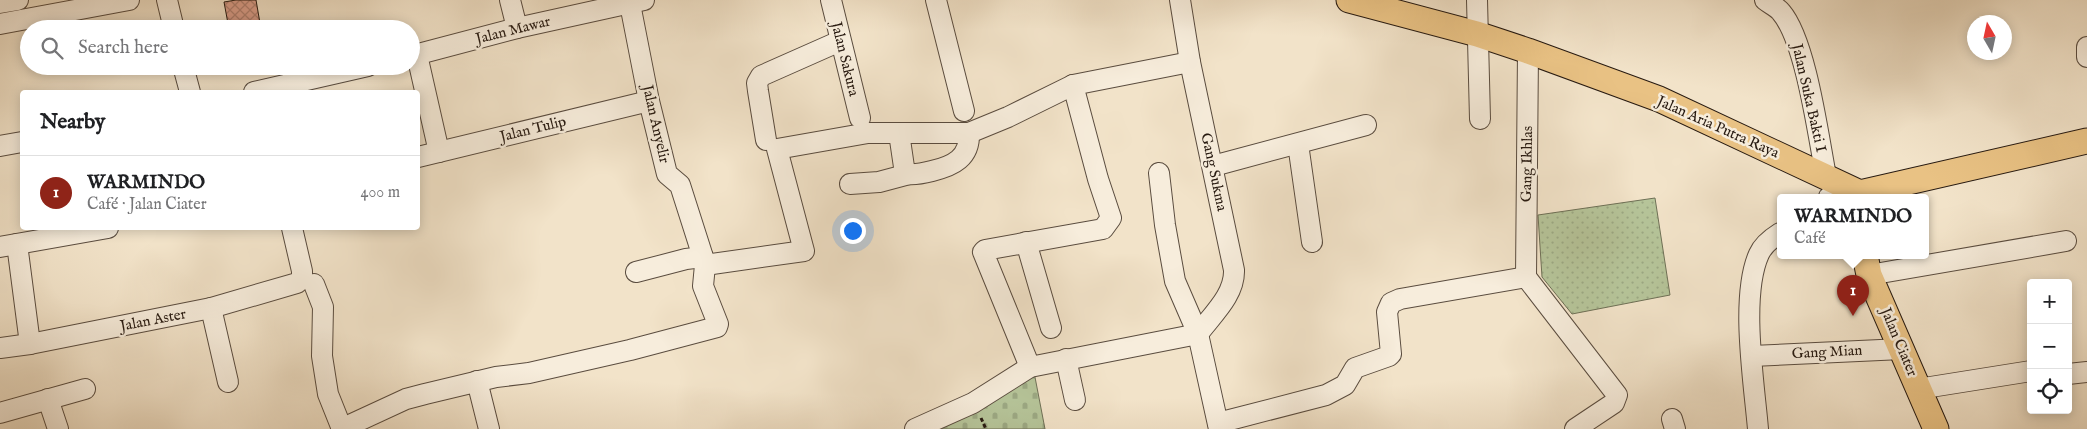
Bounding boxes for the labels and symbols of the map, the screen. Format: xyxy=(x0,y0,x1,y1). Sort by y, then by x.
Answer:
street label: Jalan Mawar xyxy=(472,11,553,49)
north arrow xyxy=(1967,15,2012,60)
street label: Jalan Sakura xyxy=(826,18,864,99)
street label: Jalan Suka Bakti I xyxy=(1787,40,1831,155)
street label: Jalan Anyelir xyxy=(637,81,674,165)
street label: Jalan Aria Putra Raya xyxy=(1652,91,1783,163)
street label: Jalan Tulip xyxy=(496,112,568,147)
street label: Gang Ikhlas xyxy=(1517,126,1537,202)
street label: Gang Sukma xyxy=(1196,131,1232,213)
your location xyxy=(840,218,866,244)
pin: 1 xyxy=(1837,275,1869,316)
street label: Jalan Ciater xyxy=(1875,303,1922,380)
street label: Jalan Aster xyxy=(116,304,188,336)
street label: Gang Mian xyxy=(1791,341,1863,363)

